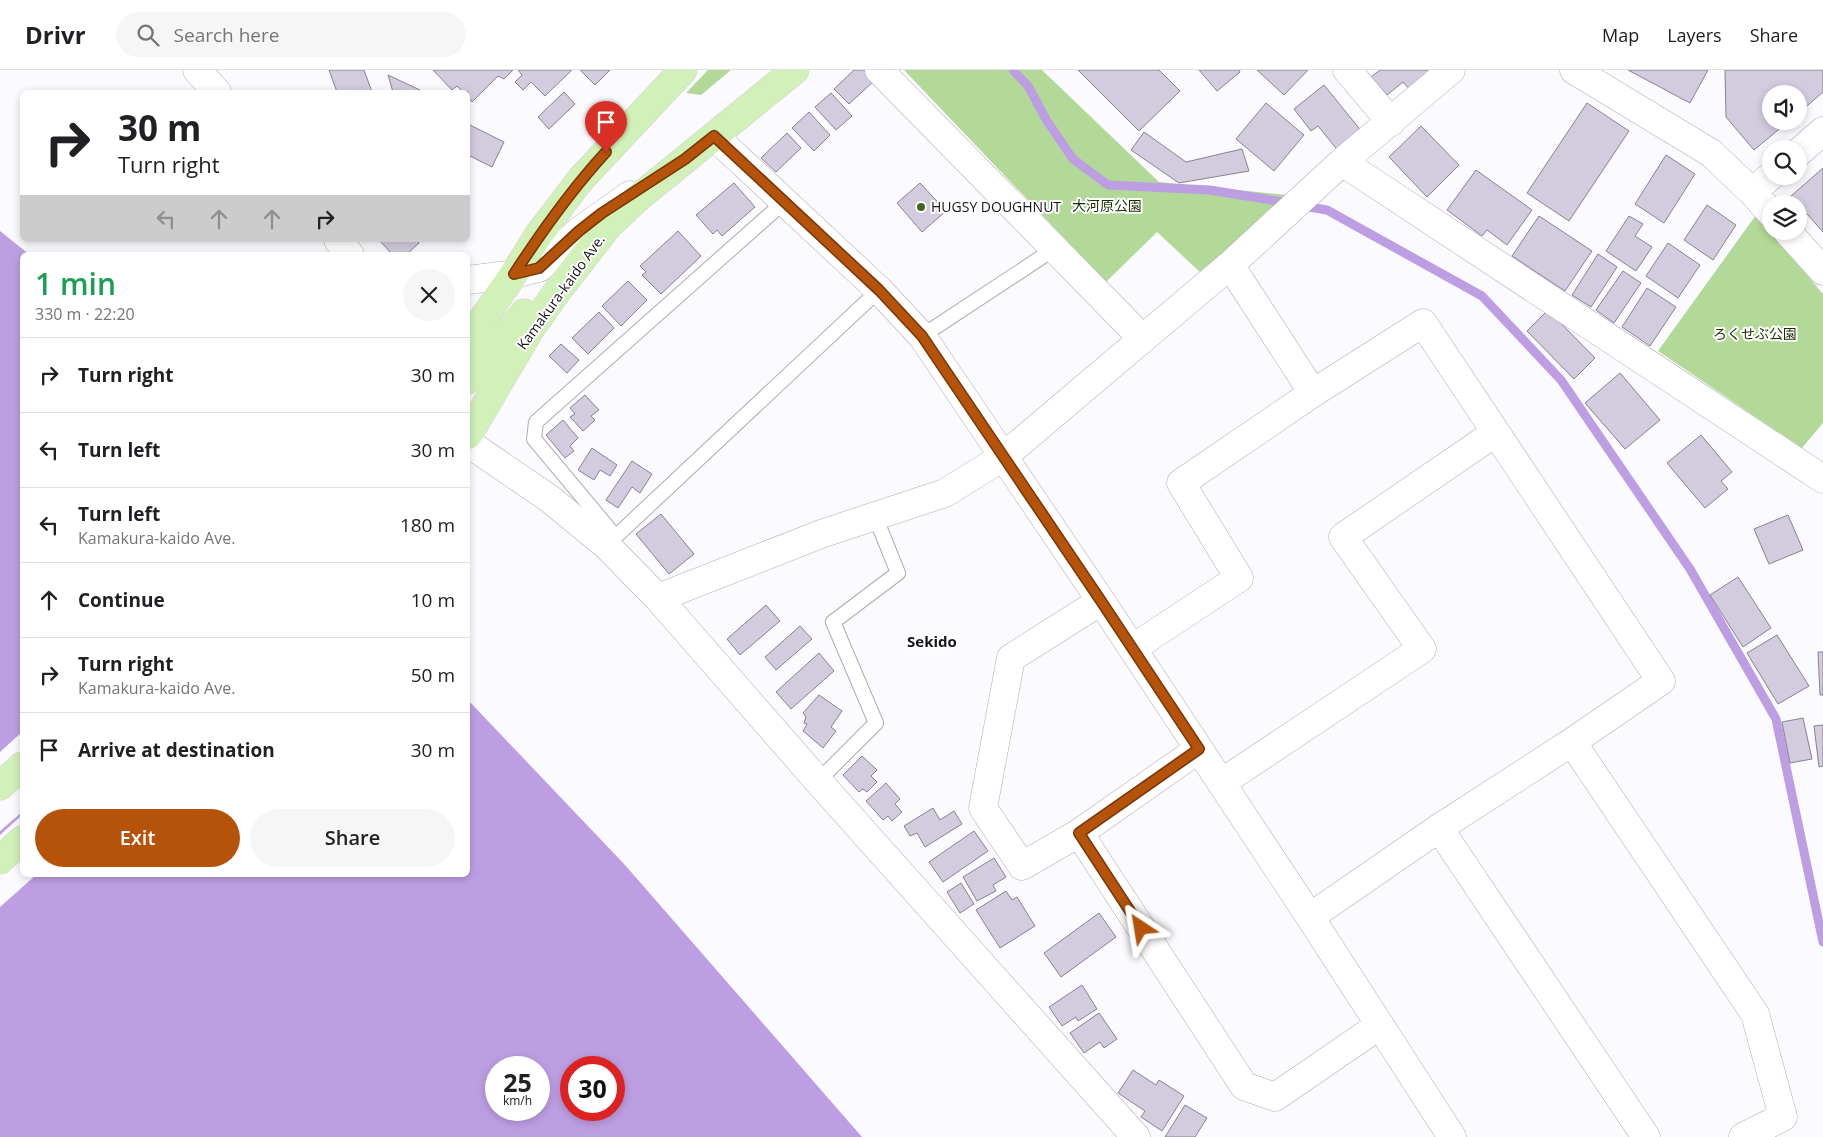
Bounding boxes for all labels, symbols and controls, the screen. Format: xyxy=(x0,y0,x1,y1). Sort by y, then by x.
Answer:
search box xyxy=(116,12,466,57)
text: Drivr xyxy=(25,18,86,51)
icon: search xyxy=(134,21,162,49)
text: Search here xyxy=(174,22,279,48)
text: Map xyxy=(1602,23,1639,47)
text: Layers xyxy=(1667,23,1722,47)
text: Share xyxy=(1750,23,1798,47)
map controls xyxy=(1762,85,1807,240)
button: sound xyxy=(1762,85,1807,130)
pin xyxy=(585,101,627,152)
text: 30 m xyxy=(118,104,201,151)
icon: arrive xyxy=(592,108,620,136)
icon: right xyxy=(35,110,100,175)
button: search xyxy=(1762,140,1807,185)
text: Turn right xyxy=(118,149,220,179)
button: layers xyxy=(1762,195,1807,240)
park label: 大河原公園 xyxy=(1072,196,1142,215)
place label: HUGSY DOUGHNUT xyxy=(931,197,1061,216)
marker: HUGSY DOUGHNUT xyxy=(915,201,927,213)
icon: left xyxy=(152,205,180,233)
icon: ahead xyxy=(205,205,233,233)
icon: ahead xyxy=(258,205,286,233)
icon: right xyxy=(311,205,339,233)
street label: Kamakura-kaido Ave. xyxy=(512,230,609,353)
text: 1 min xyxy=(35,263,116,304)
button: close xyxy=(403,269,455,321)
text: 330 m · 22:20 xyxy=(35,303,135,325)
park label: ろくせぶ公園 xyxy=(1713,324,1797,343)
icon: right xyxy=(35,361,63,389)
text: Turn right xyxy=(78,362,173,388)
text: 30 m xyxy=(411,362,455,388)
icon: left xyxy=(35,436,63,464)
text: Turn left xyxy=(78,437,160,463)
text: 30 m xyxy=(411,437,455,463)
text: Turn left xyxy=(78,501,160,527)
icon: left xyxy=(35,511,63,539)
text: 180 m xyxy=(400,512,455,538)
text: Kamakura-kaido Ave. xyxy=(78,527,235,549)
icon: ahead xyxy=(35,586,63,614)
text: Continue xyxy=(78,587,165,613)
text: 10 m xyxy=(411,587,455,613)
district label: Sekido xyxy=(907,631,957,651)
text: Turn right xyxy=(78,651,173,677)
icon: right xyxy=(35,661,63,689)
text: 50 m xyxy=(411,662,455,688)
text: Kamakura-kaido Ave. xyxy=(78,677,235,699)
icon: arrive xyxy=(35,736,63,764)
text: Arrive at destination xyxy=(78,737,275,763)
text: 30 m xyxy=(411,737,455,763)
button: Exit xyxy=(35,809,240,867)
button: Share xyxy=(250,809,455,867)
position arrow xyxy=(1114,901,1166,953)
speed limit sign: 30 xyxy=(560,1056,625,1121)
text: 25 xyxy=(503,1065,532,1099)
text: km/h xyxy=(503,1092,532,1109)

